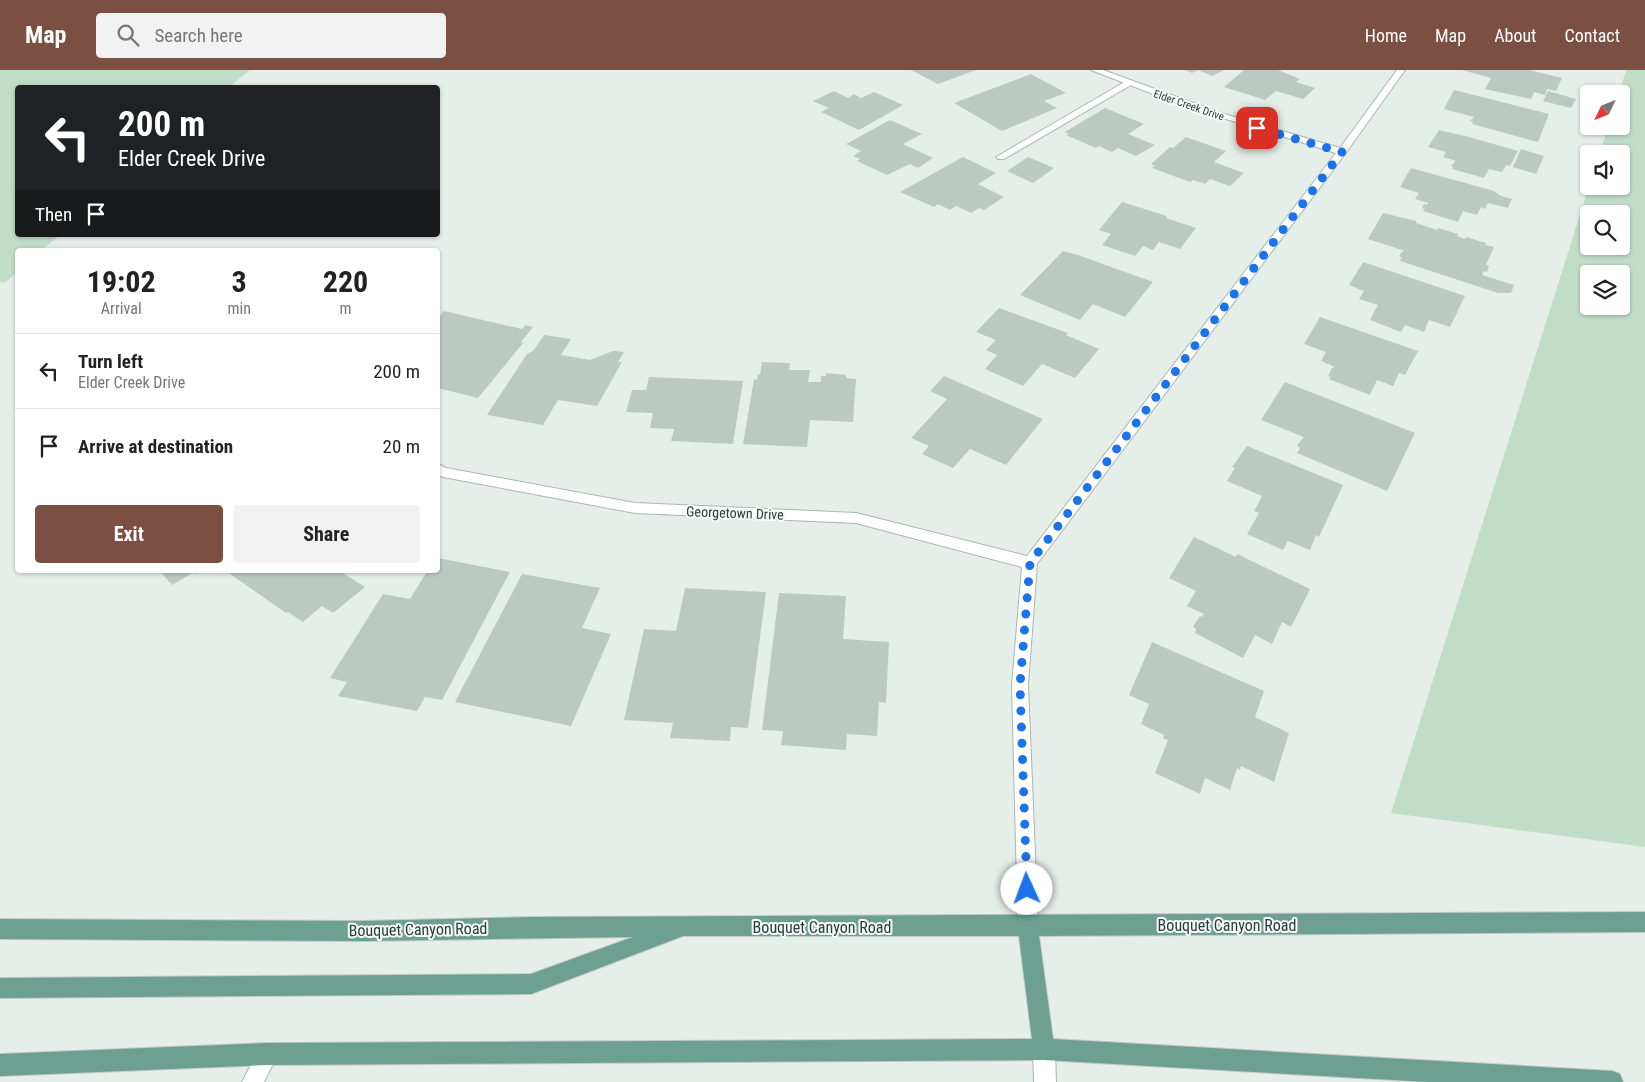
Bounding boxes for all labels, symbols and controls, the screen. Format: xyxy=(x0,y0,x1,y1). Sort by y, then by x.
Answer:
search box xyxy=(96,13,446,58)
text: Map xyxy=(25,21,66,49)
icon: search xyxy=(114,21,142,49)
text: Search here xyxy=(154,24,243,47)
text: Home xyxy=(1365,25,1407,46)
text: Map xyxy=(1435,25,1466,46)
text: About xyxy=(1494,25,1536,46)
text: Contact xyxy=(1564,25,1620,46)
north arrow xyxy=(1580,85,1630,135)
map controls xyxy=(1580,85,1630,315)
street label: Elder Creek Drive xyxy=(1152,87,1226,124)
text: 200 m xyxy=(118,104,205,145)
icon: left xyxy=(35,105,100,170)
pin xyxy=(1236,107,1278,149)
icon: arrive xyxy=(1243,114,1271,142)
button: sound xyxy=(1580,145,1630,195)
text: Elder Creek Drive xyxy=(118,146,265,171)
icon: arrive xyxy=(82,200,110,228)
text: Then xyxy=(35,203,72,226)
button: search xyxy=(1580,205,1630,255)
text: 19:02 xyxy=(87,264,156,299)
text: 3 xyxy=(232,264,247,299)
text: 220 xyxy=(323,264,368,299)
button: layers xyxy=(1580,265,1630,315)
text: Arrival xyxy=(101,299,142,318)
text: min xyxy=(227,299,251,318)
text: m xyxy=(339,299,351,318)
text: Turn left xyxy=(78,350,143,373)
icon: left xyxy=(35,357,63,385)
text: 200 m xyxy=(373,360,420,383)
text: Elder Creek Drive xyxy=(78,373,185,392)
icon: arrive xyxy=(35,432,63,460)
text: Arrive at destination xyxy=(78,435,233,458)
text: 20 m xyxy=(383,435,420,458)
street label: Georgetown Drive xyxy=(686,503,784,523)
button: Exit xyxy=(35,505,223,563)
button: Share xyxy=(233,505,420,563)
position arrow xyxy=(1000,862,1052,914)
street label: Bouquet Canyon Road xyxy=(1158,916,1296,935)
street label: Bouquet Canyon Road xyxy=(753,918,891,937)
street label: Bouquet Canyon Road xyxy=(348,919,488,940)

